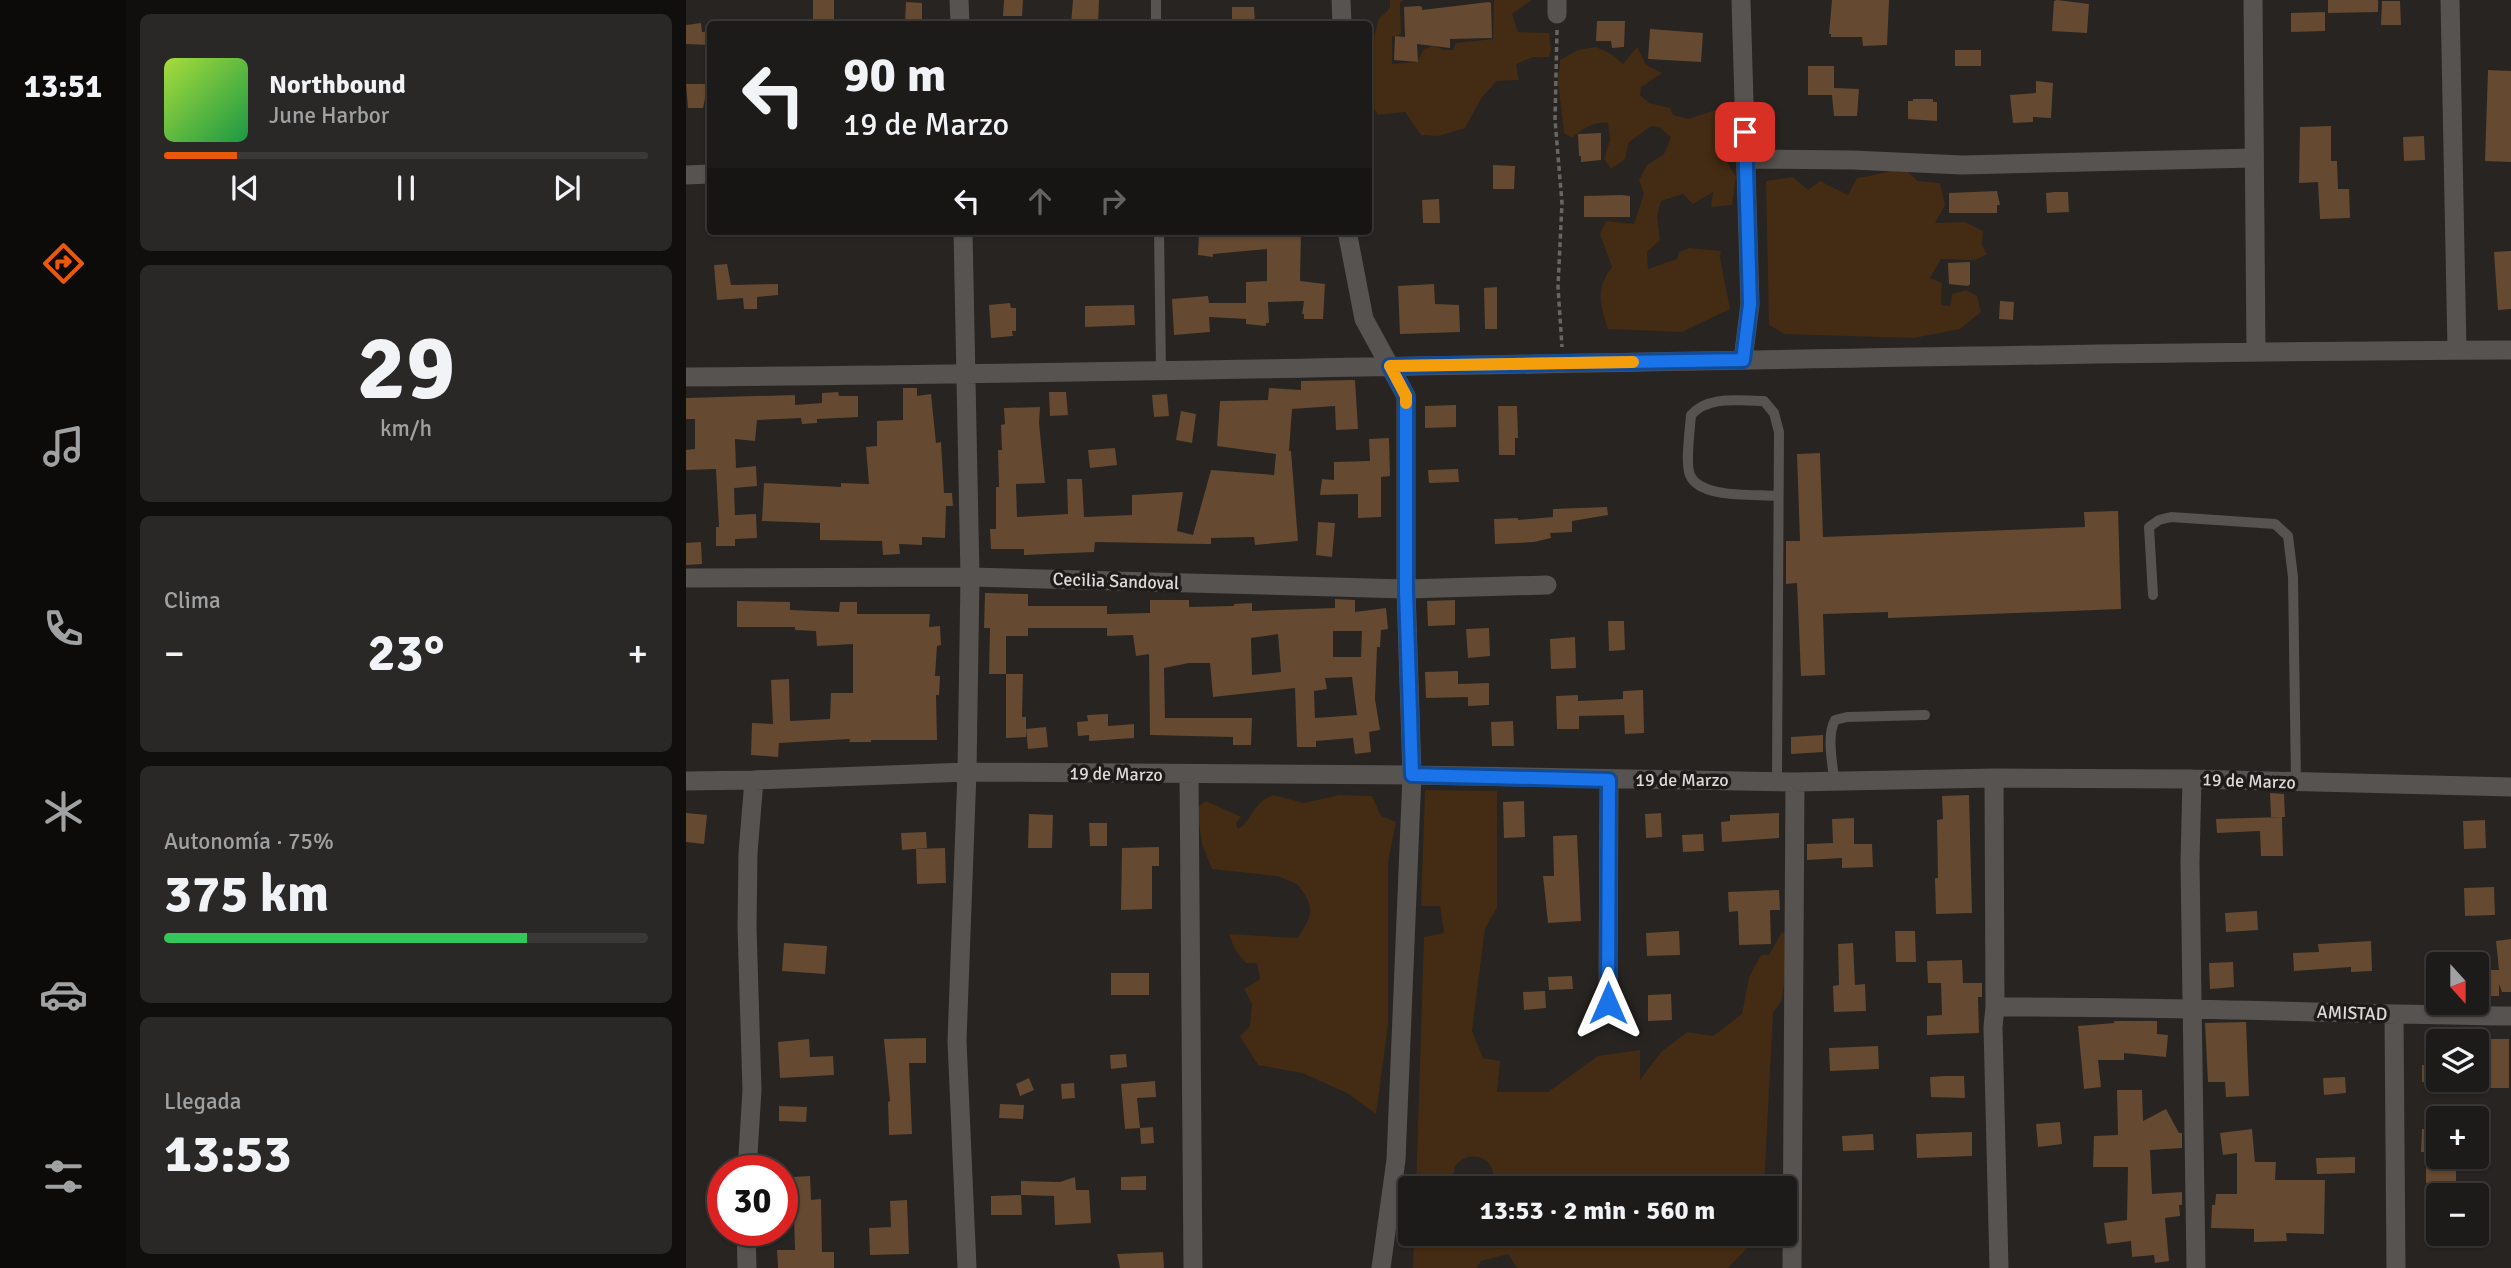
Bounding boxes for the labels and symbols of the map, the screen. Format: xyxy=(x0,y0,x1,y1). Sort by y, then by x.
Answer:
pin xyxy=(1715,102,1775,162)
street label: Cecilia Sandoval xyxy=(1052,568,1180,594)
street label: 19 de Marzo xyxy=(1069,762,1163,786)
street label: 19 de Marzo xyxy=(2202,768,2296,794)
street label: 19 de Marzo xyxy=(1635,769,1729,791)
north arrow xyxy=(2426,952,2488,1015)
position arrow xyxy=(1571,966,1645,1040)
street label: AMISTAD xyxy=(2316,1001,2388,1025)
speed limit sign: 30 xyxy=(707,1155,798,1246)

